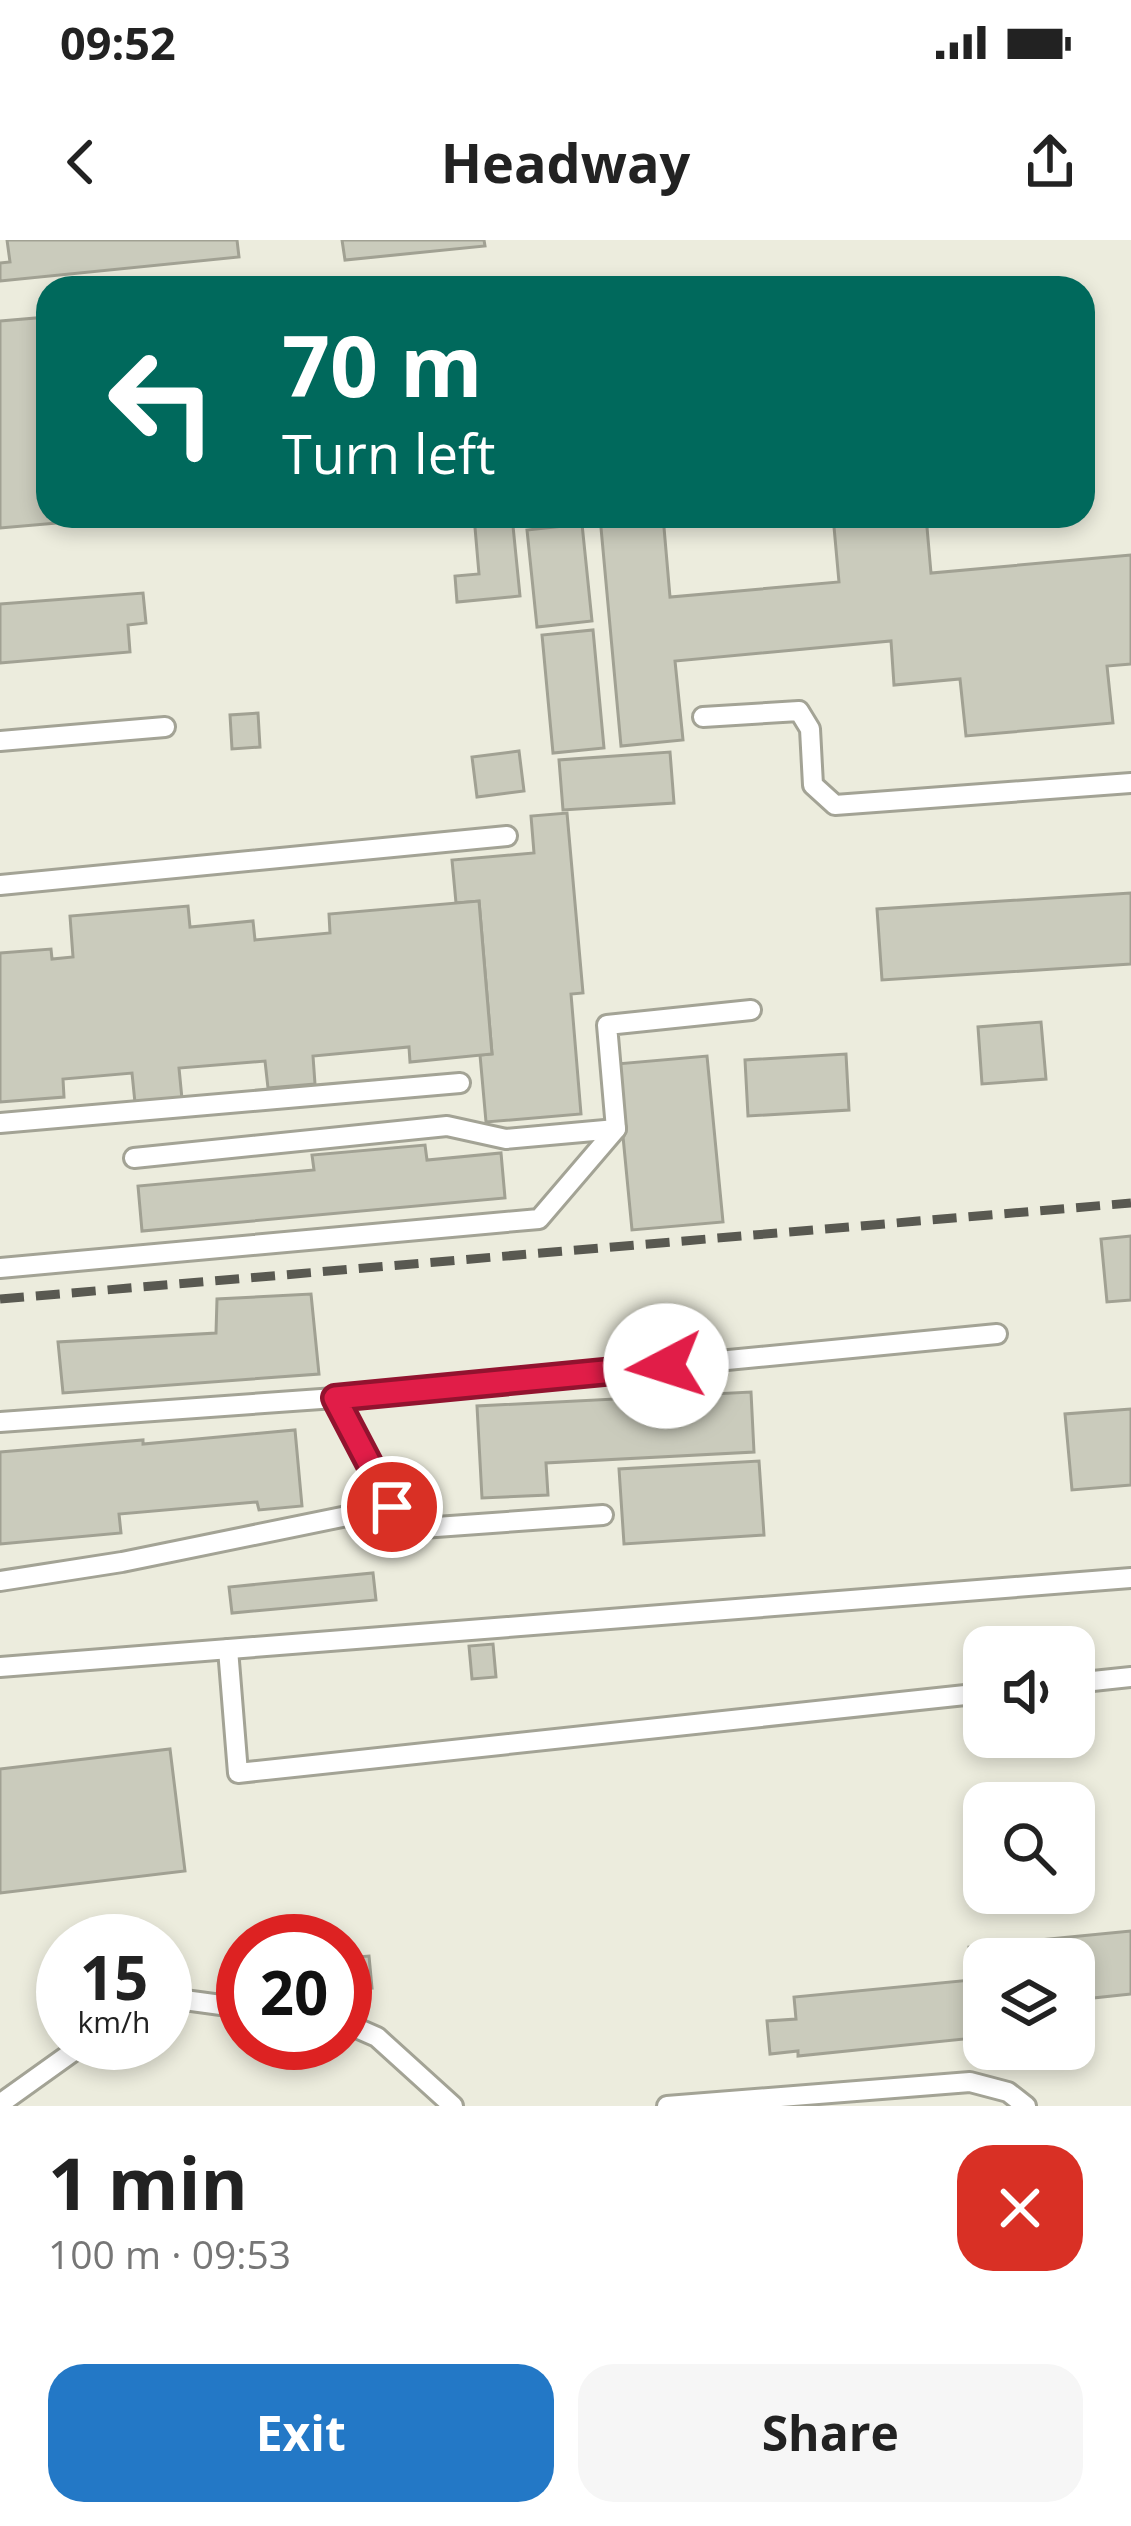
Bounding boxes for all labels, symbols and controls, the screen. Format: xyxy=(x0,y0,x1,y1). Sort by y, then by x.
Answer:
text: 09:52 xyxy=(60,12,176,73)
text: Headway xyxy=(441,125,690,199)
icon: back xyxy=(48,129,114,195)
icon: share xyxy=(1017,129,1083,195)
text: 70 m xyxy=(282,307,482,422)
icon: left xyxy=(84,324,240,480)
text: Turn left xyxy=(282,416,495,490)
position arrow xyxy=(603,1303,729,1429)
pin xyxy=(341,1456,443,1558)
icon: arrive xyxy=(359,1474,425,1540)
map controls xyxy=(963,1626,1095,2070)
button: sound xyxy=(963,1626,1095,1758)
button: search xyxy=(963,1782,1095,1914)
speed limit sign: 20 xyxy=(216,1914,372,2070)
text: 15 xyxy=(80,1936,148,2018)
button: layers xyxy=(963,1938,1095,2070)
text: km/h xyxy=(78,2001,150,2042)
text: 1 min xyxy=(48,2133,248,2231)
button: close xyxy=(957,2145,1083,2271)
text: 100 m · 09:53 xyxy=(48,2227,291,2280)
button: Exit xyxy=(48,2364,554,2502)
button: Share xyxy=(578,2364,1083,2502)

